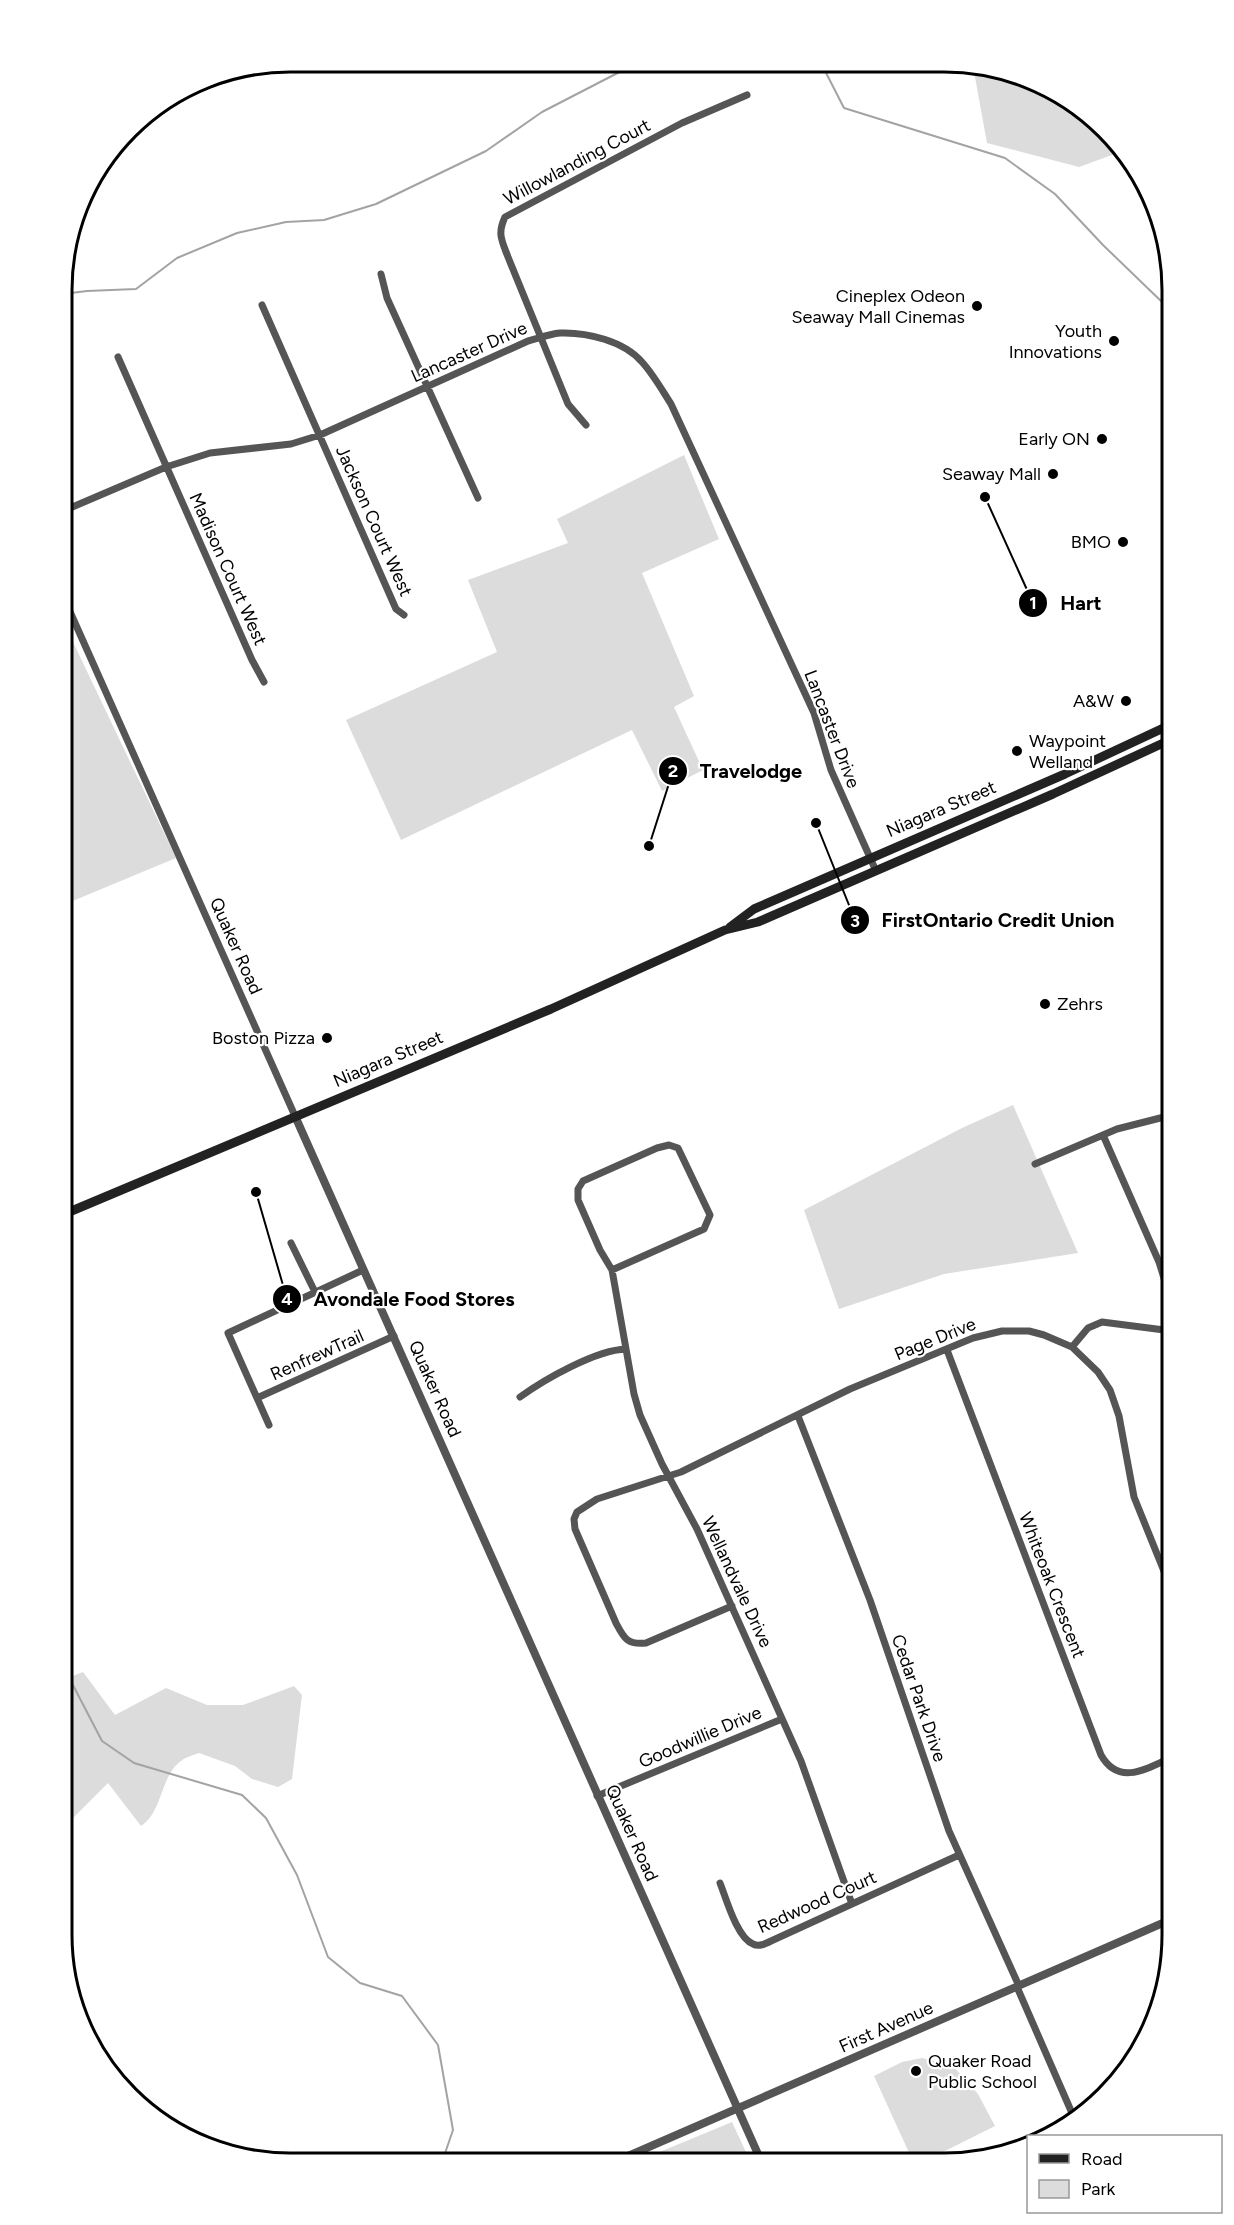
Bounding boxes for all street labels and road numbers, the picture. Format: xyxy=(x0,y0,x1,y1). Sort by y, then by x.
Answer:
street label: Willowlanding Court xyxy=(500,114,654,210)
street label: Lancaster Drive xyxy=(408,317,531,387)
street label: Jackson Court West xyxy=(331,442,417,600)
street label: Madison Court West xyxy=(184,489,272,649)
street label: Lancaster Drive xyxy=(799,667,865,791)
street label: Niagara Street xyxy=(883,776,999,842)
street label: Quaker Road xyxy=(205,894,267,998)
street label: Niagara Street xyxy=(330,1026,446,1092)
street label: Page Drive xyxy=(891,1313,979,1365)
street label: RenfrewTrail xyxy=(267,1325,367,1385)
street label: Quaker Road xyxy=(404,1337,466,1441)
street label: Whiteoak Crescent xyxy=(1014,1509,1090,1661)
street label: Wellandvale Drive xyxy=(697,1513,777,1651)
street label: Cedar Park Drive xyxy=(887,1631,951,1765)
street label: Goodwillie Drive xyxy=(635,1701,765,1773)
street label: Quaker Road xyxy=(601,1781,663,1885)
street label: Redwood Court xyxy=(754,1866,880,1938)
street label: First Avenue xyxy=(836,1996,937,2057)

